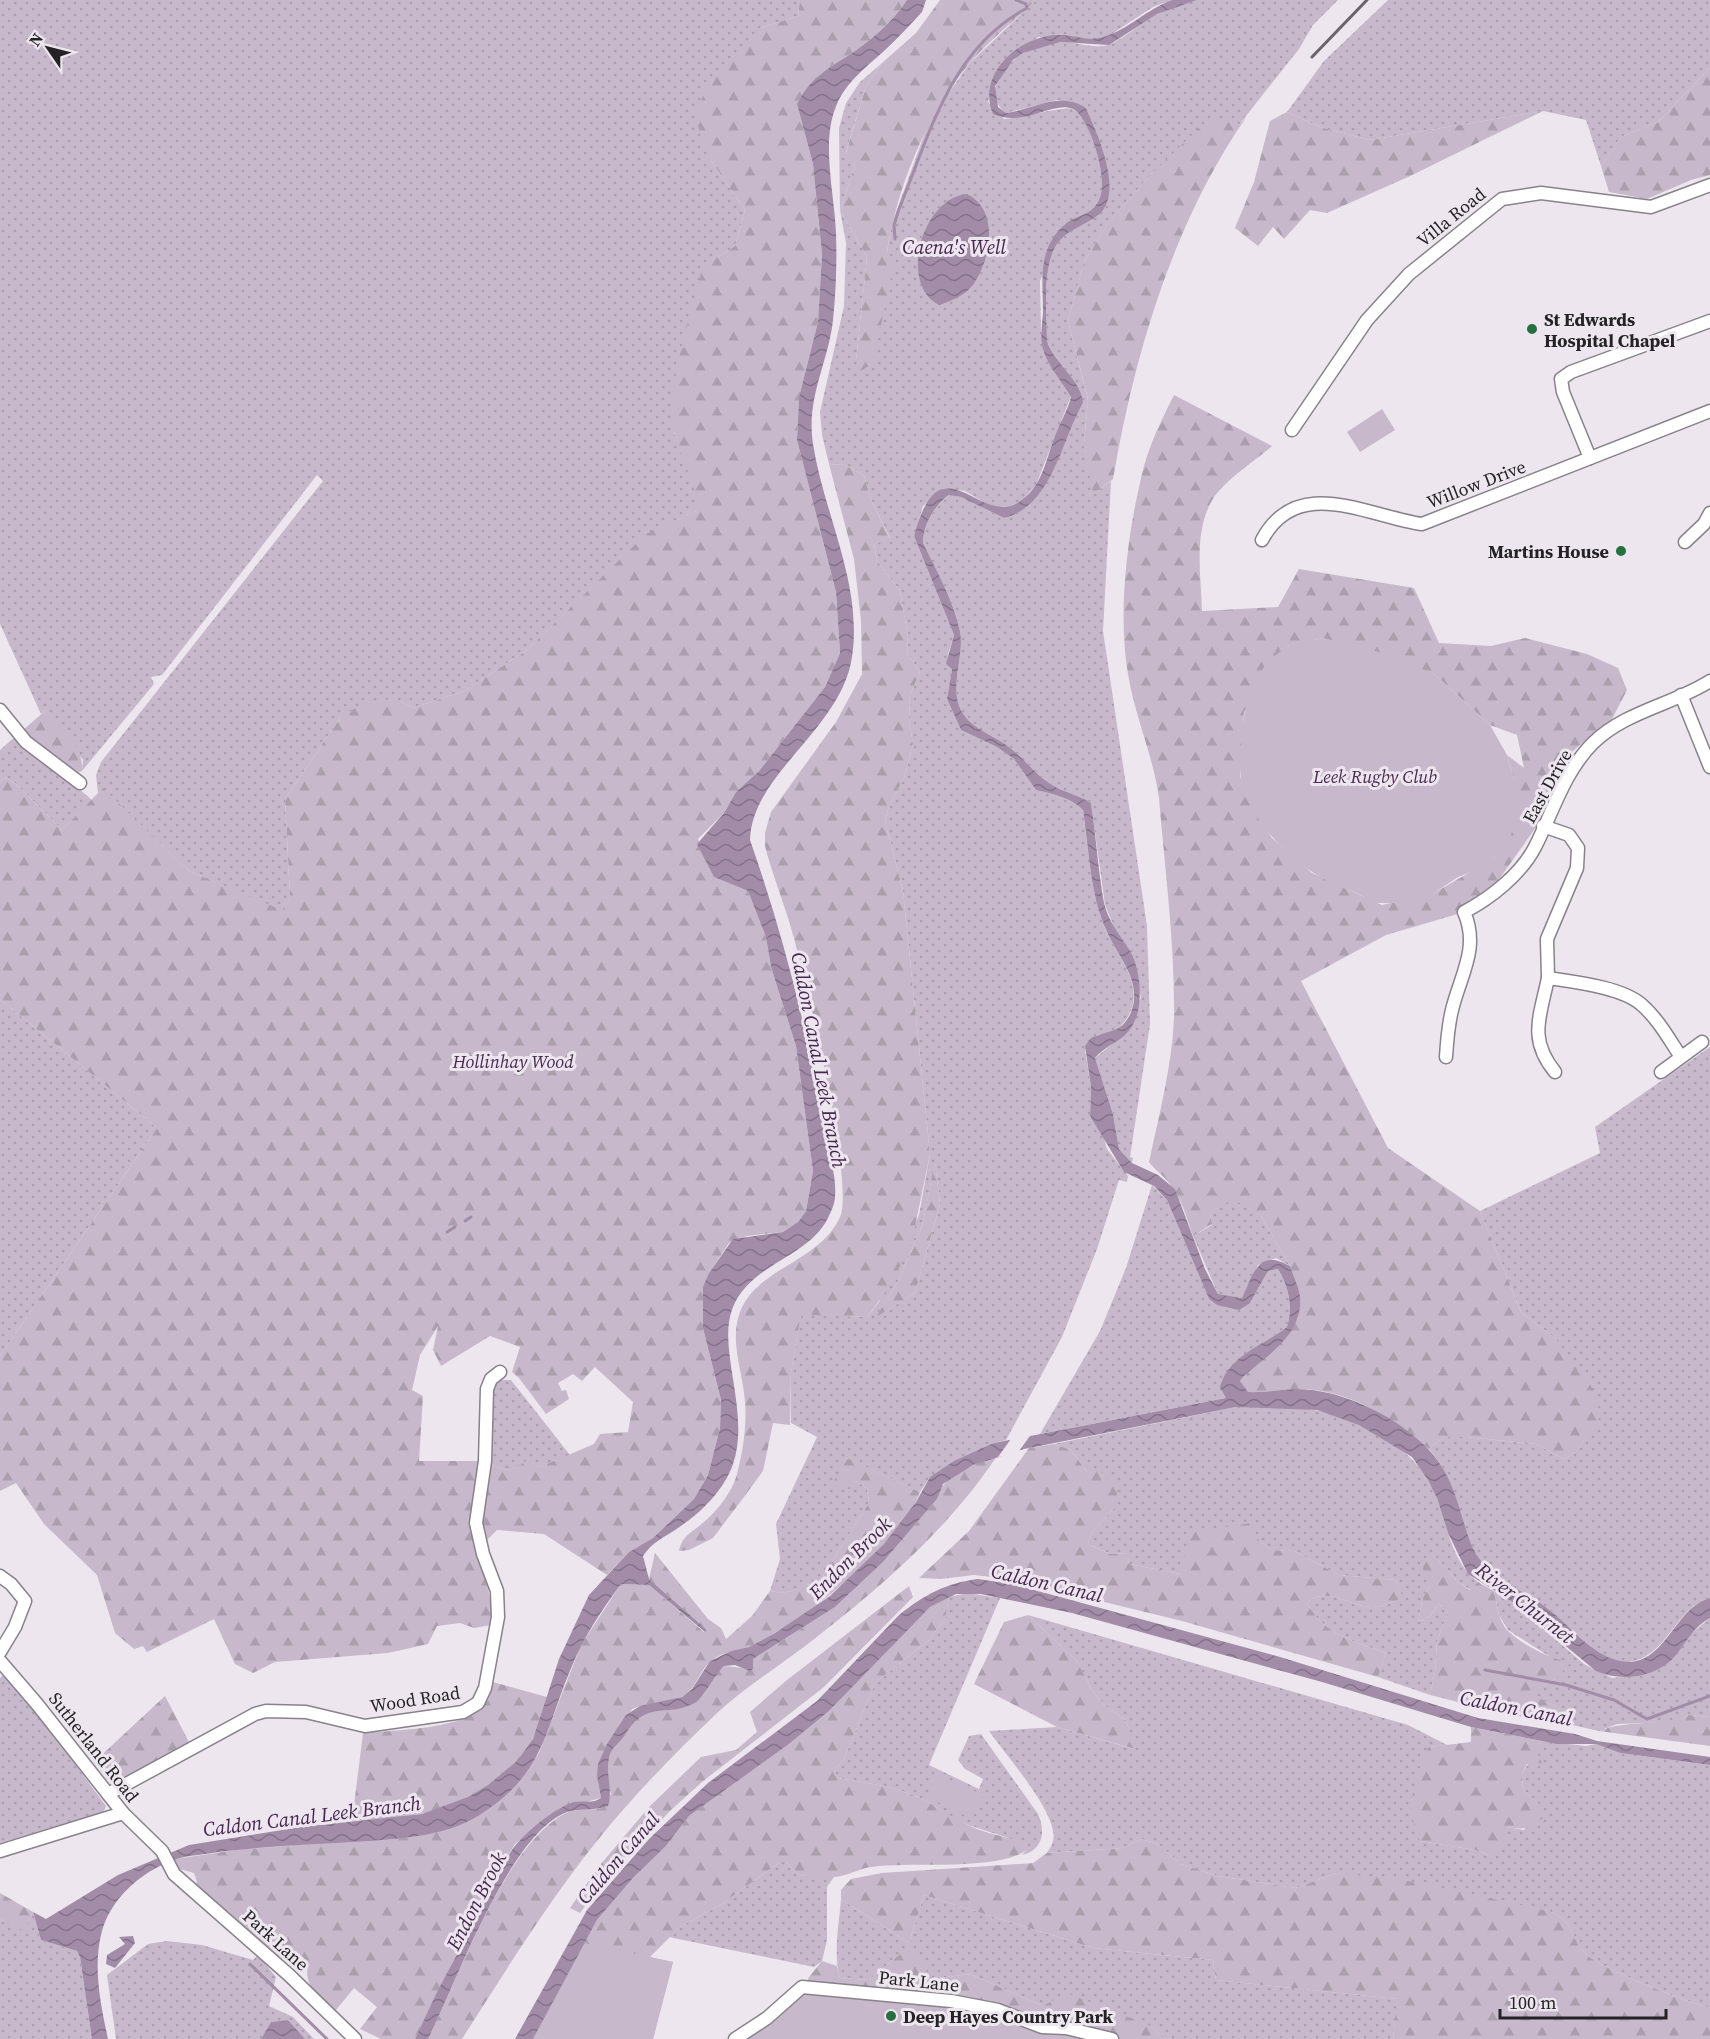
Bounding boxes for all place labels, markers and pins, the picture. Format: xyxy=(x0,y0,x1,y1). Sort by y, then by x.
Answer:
place label: St Edwards Hospital Chapel xyxy=(1544,307,1675,353)
marker: St Edwards Hospital Chapel xyxy=(1525,322,1539,336)
place label: Martins House xyxy=(1488,539,1609,564)
marker: Martins House xyxy=(1614,544,1628,558)
place label: Deep Hayes Country Park xyxy=(903,2004,1113,2029)
marker: Deep Hayes Country Park xyxy=(884,2009,898,2023)

